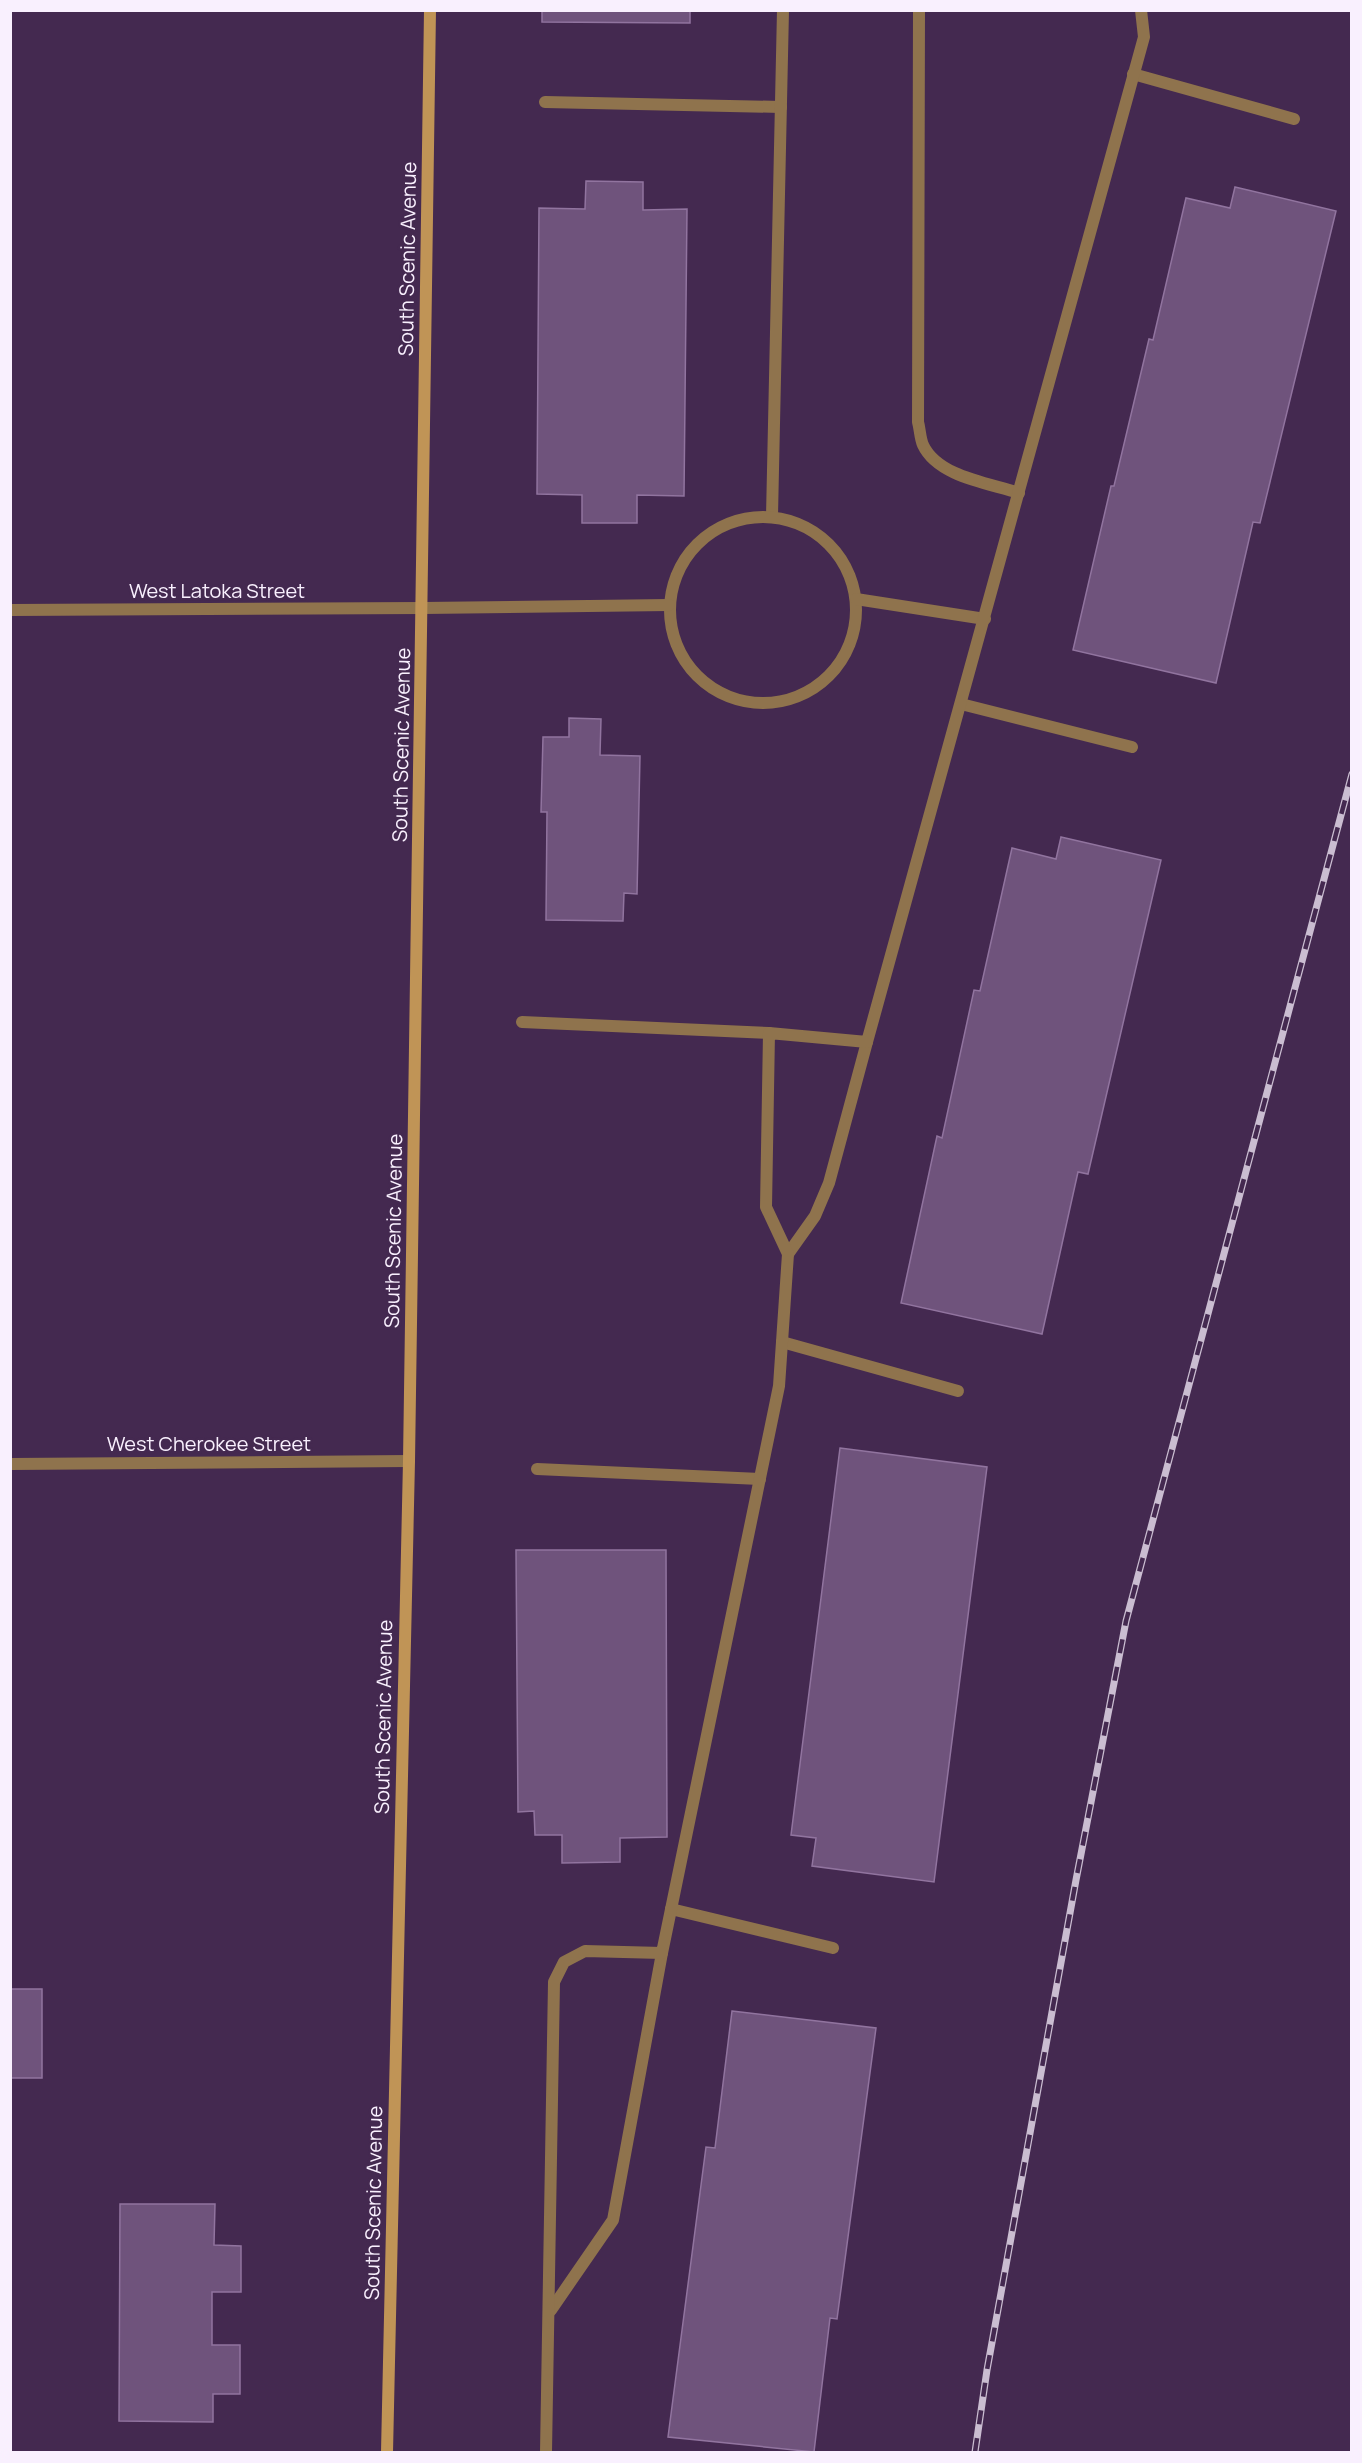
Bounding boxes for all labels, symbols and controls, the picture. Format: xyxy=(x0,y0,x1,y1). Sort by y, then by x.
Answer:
street label: South Scenic Avenue xyxy=(392,162,422,356)
street label: West Latoka Street xyxy=(129,577,305,604)
street label: South Scenic Avenue xyxy=(386,648,416,842)
street label: South Scenic Avenue xyxy=(378,1134,408,1328)
street label: West Cherokee Street xyxy=(107,1430,311,1457)
street label: South Scenic Avenue xyxy=(368,1620,398,1814)
street label: South Scenic Avenue xyxy=(358,2106,388,2300)

